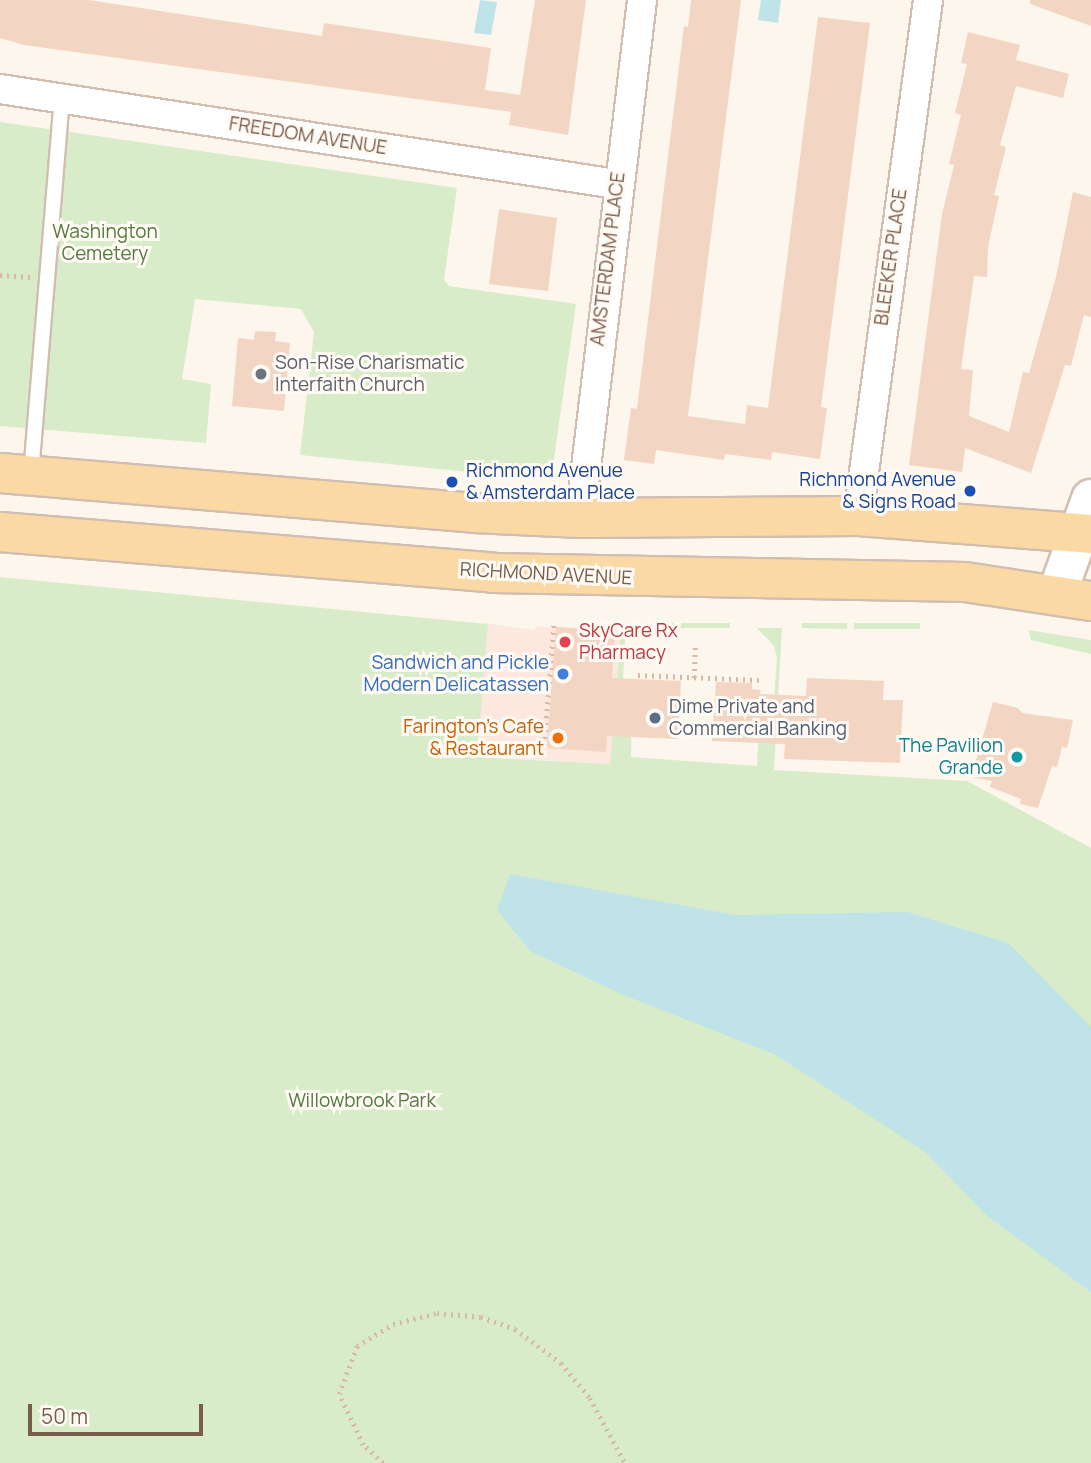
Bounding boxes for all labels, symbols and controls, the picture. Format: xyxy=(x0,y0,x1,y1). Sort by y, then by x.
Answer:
street label: FREEDOM AVENUE xyxy=(227,112,389,160)
street label: AMSTERDAM PLACE xyxy=(586,171,630,347)
street label: BLEEKER PLACE xyxy=(870,187,912,327)
park label: Washington Cemetery xyxy=(52,221,158,265)
place label: Son-Rise Charismatic Interfaith Church xyxy=(275,352,464,396)
marker: Son-Rise Charismatic Interfaith Church xyxy=(253,366,269,382)
place label: Richmond Avenue & Amsterdam Place xyxy=(466,460,635,504)
place label: Richmond Avenue & Signs Road xyxy=(799,469,956,513)
marker: Richmond Avenue & Amsterdam Place xyxy=(444,474,460,490)
marker: Richmond Avenue & Signs Road xyxy=(962,483,978,499)
street label: RICHMOND AVENUE xyxy=(459,558,633,590)
place label: SkyCare Rx Pharmacy xyxy=(579,620,678,664)
marker: SkyCare Rx Pharmacy xyxy=(557,634,573,650)
place label: Sandwich and Pickle Modern Delicatassen xyxy=(364,652,549,696)
marker: Sandwich and Pickle Modern Delicatassen xyxy=(555,666,571,682)
place label: Dime Private and Commercial Banking xyxy=(669,696,847,740)
marker: Dime Private and Commercial Banking xyxy=(647,710,663,726)
place label: Farington's Cafe & Restaurant xyxy=(404,716,544,760)
marker: Farington's Cafe & Restaurant xyxy=(550,730,566,746)
place label: The Pavilion Grande xyxy=(899,735,1003,779)
marker: The Pavilion Grande xyxy=(1009,749,1025,765)
park label: Willowbrook Park xyxy=(288,1090,436,1112)
scale bar xyxy=(32,1390,206,1434)
text: 50 m xyxy=(41,1402,88,1430)

